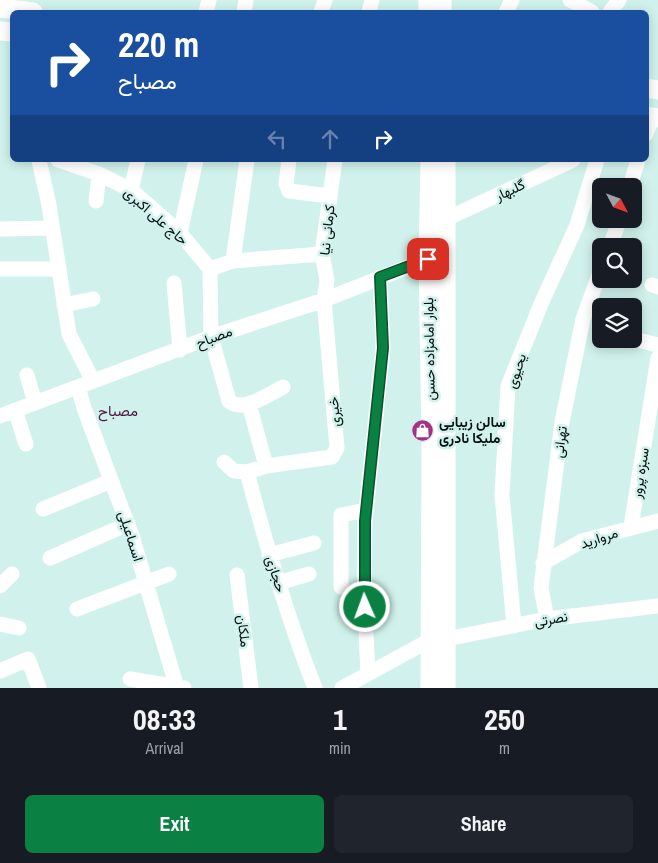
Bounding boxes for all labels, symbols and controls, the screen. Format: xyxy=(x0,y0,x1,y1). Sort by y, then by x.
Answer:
text: 220 m xyxy=(118,21,199,68)
icon: right xyxy=(35,30,100,95)
text: مصباح xyxy=(118,66,177,96)
icon: left xyxy=(263,125,291,153)
icon: ahead xyxy=(316,125,344,153)
icon: right xyxy=(369,125,397,153)
street label: گلبهار xyxy=(491,175,528,205)
north arrow xyxy=(592,178,642,228)
map controls xyxy=(592,178,642,348)
street label: حاج علی اکبری xyxy=(119,183,192,250)
street label: کرمانی نیا xyxy=(315,204,339,256)
pin xyxy=(407,238,449,280)
button: search xyxy=(592,238,642,288)
icon: arrive xyxy=(414,245,442,273)
street label: بلوار امامزاده حسن xyxy=(419,297,439,401)
button: layers xyxy=(592,298,642,348)
street label: مصباح xyxy=(193,322,235,354)
street label: یحیوی xyxy=(502,351,530,391)
street label: خیری xyxy=(324,396,344,428)
district label: مصباح xyxy=(98,400,138,422)
place label: سالن زیبایی ملیکا نادری xyxy=(439,413,506,447)
shop icon: سالن زیبایی ملیکا نادری xyxy=(411,418,435,442)
street label: تهرانی xyxy=(549,425,571,459)
street label: سبزه پرور xyxy=(627,446,654,501)
street label: اسماعیلی xyxy=(114,509,148,563)
street label: مروارید xyxy=(578,523,620,553)
street label: حجازی xyxy=(262,553,290,595)
position arrow xyxy=(338,580,390,632)
street label: نصرتی xyxy=(533,607,569,631)
street label: ملکان xyxy=(233,614,255,648)
text: 08:33 xyxy=(133,699,196,739)
text: 1 xyxy=(333,699,347,739)
text: 250 xyxy=(484,699,525,739)
text: Arrival xyxy=(146,737,183,759)
text: min xyxy=(329,737,351,759)
text: m xyxy=(499,737,510,759)
button: Exit xyxy=(25,795,324,853)
button: Share xyxy=(334,795,633,853)

